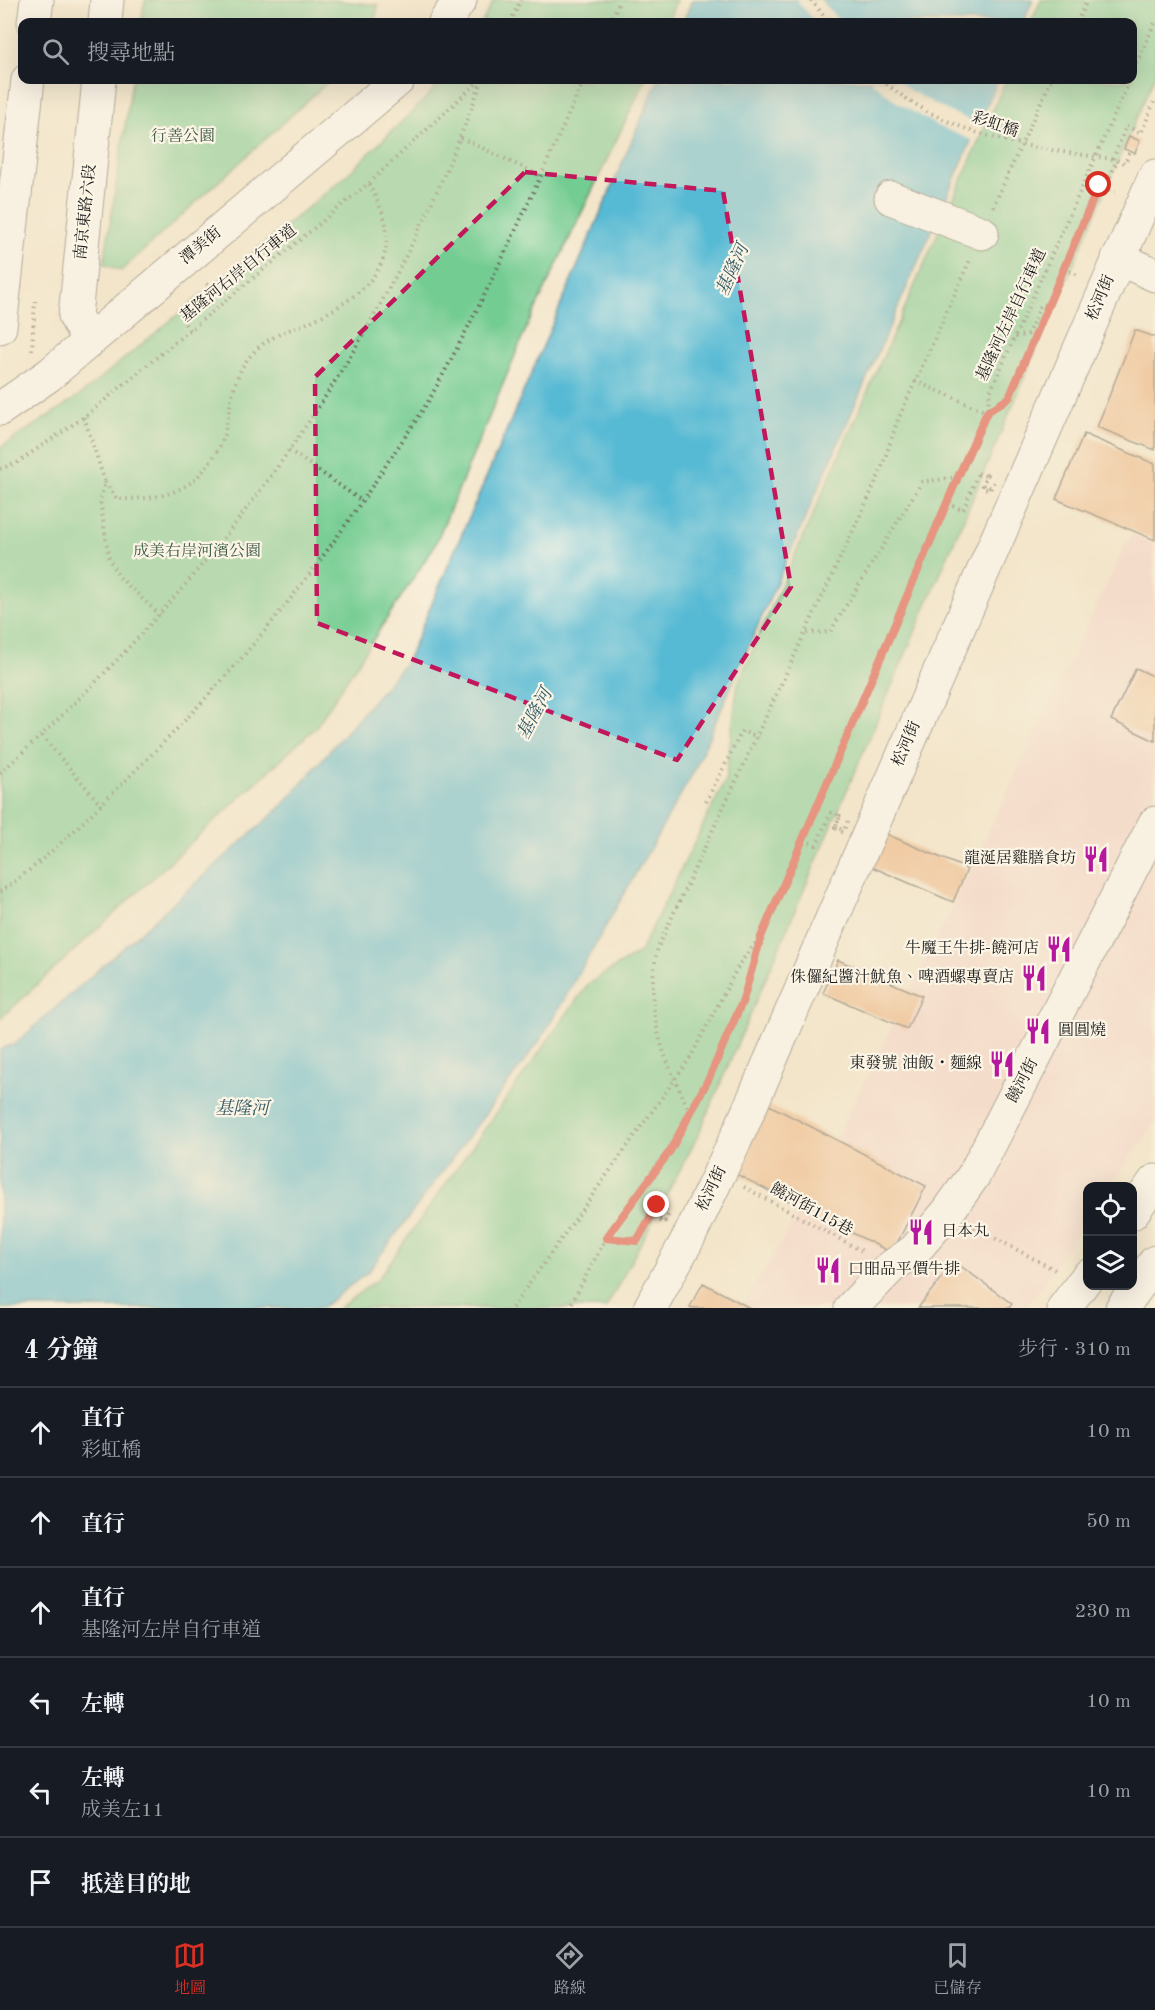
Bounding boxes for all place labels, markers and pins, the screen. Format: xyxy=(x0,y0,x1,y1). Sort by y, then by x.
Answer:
restaurant icon: 龍涎居雞膳食坊 xyxy=(1081,844,1111,874)
place label: 龍涎居雞膳食坊 xyxy=(964,849,1076,867)
restaurant icon: 牛魔王牛排-饒河店 xyxy=(1044,934,1074,964)
place label: 牛魔王牛排-饒河店 xyxy=(905,939,1039,957)
restaurant icon: 侏儸紀醬汁魷魚、啤酒螺專賣店 xyxy=(1019,963,1049,993)
place label: 侏儸紀醬汁魷魚、啤酒螺專賣店 xyxy=(790,968,1014,986)
restaurant icon: 圓圓燒 xyxy=(1023,1016,1053,1046)
place label: 圓圓燒 xyxy=(1058,1021,1106,1039)
restaurant icon: 東發號 油飯・麵線 xyxy=(987,1049,1017,1079)
place label: 東發號 油飯・麵線 xyxy=(850,1054,982,1072)
restaurant icon: 日本丸 xyxy=(906,1217,936,1247)
place label: 日本丸 xyxy=(941,1222,989,1240)
restaurant icon: 口昍品平價牛排 xyxy=(813,1255,843,1285)
place label: 口昍品平價牛排 xyxy=(848,1260,960,1278)

